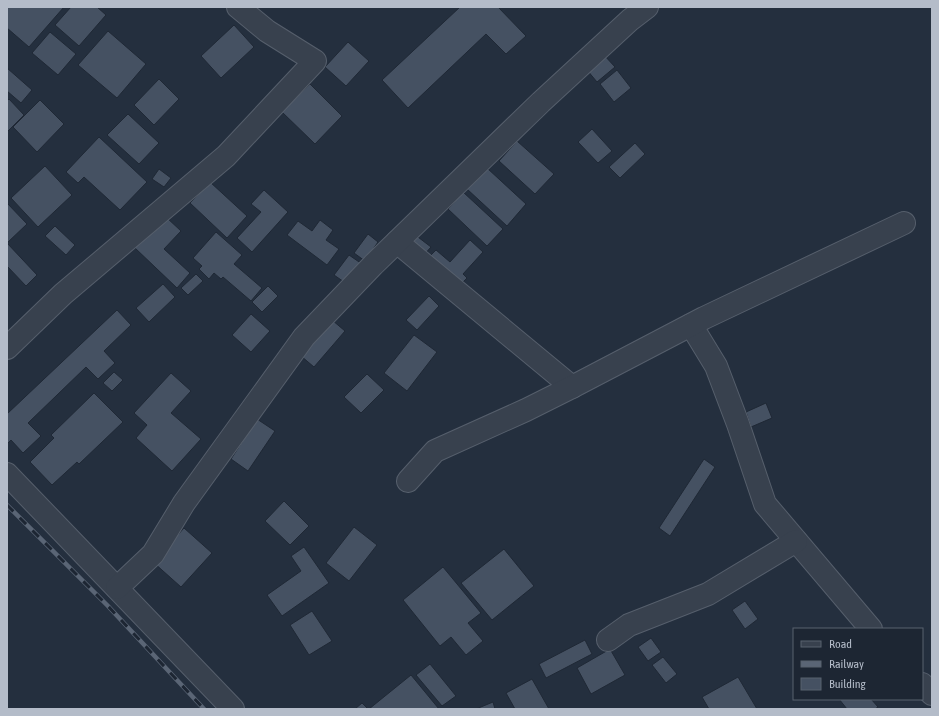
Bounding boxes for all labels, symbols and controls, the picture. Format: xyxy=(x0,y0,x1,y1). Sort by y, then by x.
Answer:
legend xyxy=(793,628,923,700)
text: Road xyxy=(829,637,852,651)
text: Railway xyxy=(829,657,864,671)
text: Building xyxy=(829,677,867,691)

